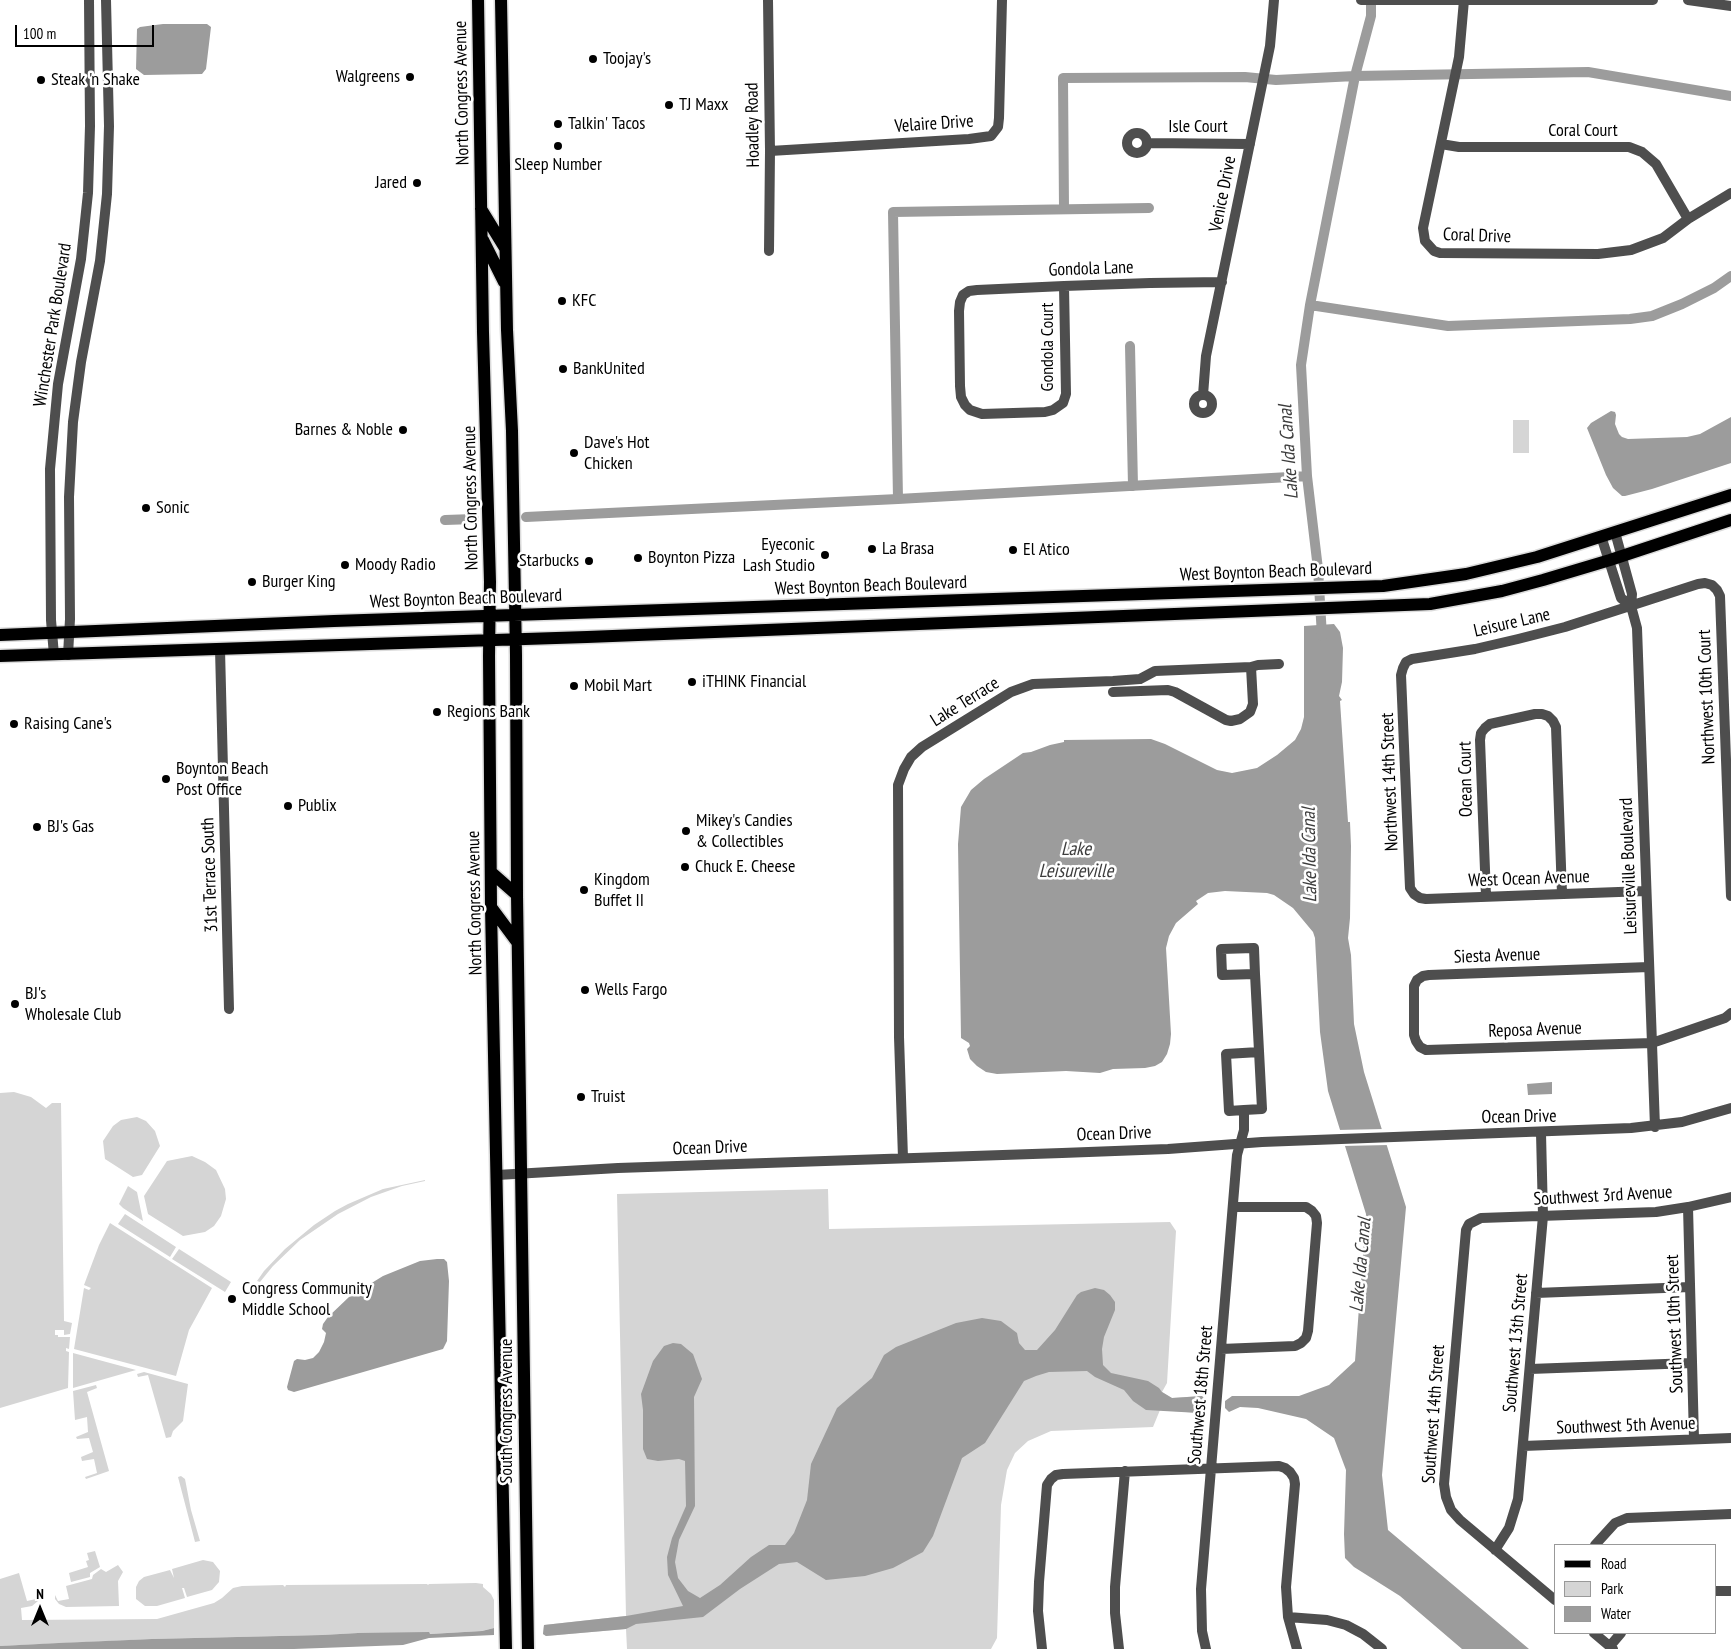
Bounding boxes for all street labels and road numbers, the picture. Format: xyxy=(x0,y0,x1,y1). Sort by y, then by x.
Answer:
street label: North Congress Avenue xyxy=(450,21,474,165)
street label: Hoadley Road xyxy=(741,82,765,168)
street label: Velaire Drive xyxy=(894,110,974,138)
street label: Isle Court xyxy=(1168,116,1228,138)
street label: Coral Court xyxy=(1548,120,1618,142)
street label: Venice Drive xyxy=(1205,154,1241,234)
street label: Coral Drive xyxy=(1442,224,1512,248)
street label: Winchester Park Boulevard xyxy=(29,242,77,408)
street label: Gondola Lane xyxy=(1048,257,1134,281)
street label: Gondola Court xyxy=(1037,303,1059,391)
street label: North Congress Avenue xyxy=(459,426,483,570)
street label: West Boynton Beach Boulevard xyxy=(1180,558,1372,586)
street label: West Boynton Beach Boulevard xyxy=(775,572,967,600)
street label: West Boynton Beach Boulevard xyxy=(370,585,562,613)
street label: Leisure Lane xyxy=(1472,604,1552,642)
street label: Northwest 10th Court xyxy=(1694,629,1720,765)
street label: Lake Terrace xyxy=(927,673,1003,731)
street label: Northwest 14th Street xyxy=(1377,712,1403,852)
street label: Ocean Court xyxy=(1455,741,1477,817)
street label: Leisureville Boulevard xyxy=(1616,797,1642,935)
street label: 31st Terrace South xyxy=(197,817,223,933)
street label: North Congress Avenue xyxy=(463,831,487,975)
street label: West Ocean Avenue xyxy=(1468,866,1590,892)
street label: Siesta Avenue xyxy=(1453,944,1541,968)
street label: Reposa Avenue xyxy=(1488,1018,1582,1042)
street label: Ocean Drive xyxy=(1481,1106,1557,1128)
street label: Ocean Drive xyxy=(1076,1122,1152,1146)
street label: Ocean Drive xyxy=(672,1136,748,1160)
street label: Southwest 3rd Avenue xyxy=(1533,1182,1673,1210)
street label: Southwest 10th Street xyxy=(1662,1254,1688,1394)
street label: Southwest 13th Street xyxy=(1499,1273,1533,1413)
street label: Southwest 18th Street xyxy=(1184,1325,1218,1465)
street label: South Congress Avenue xyxy=(496,1338,518,1484)
street label: Southwest 14th Street xyxy=(1418,1344,1450,1484)
street label: Southwest 5th Avenue xyxy=(1556,1413,1696,1439)

